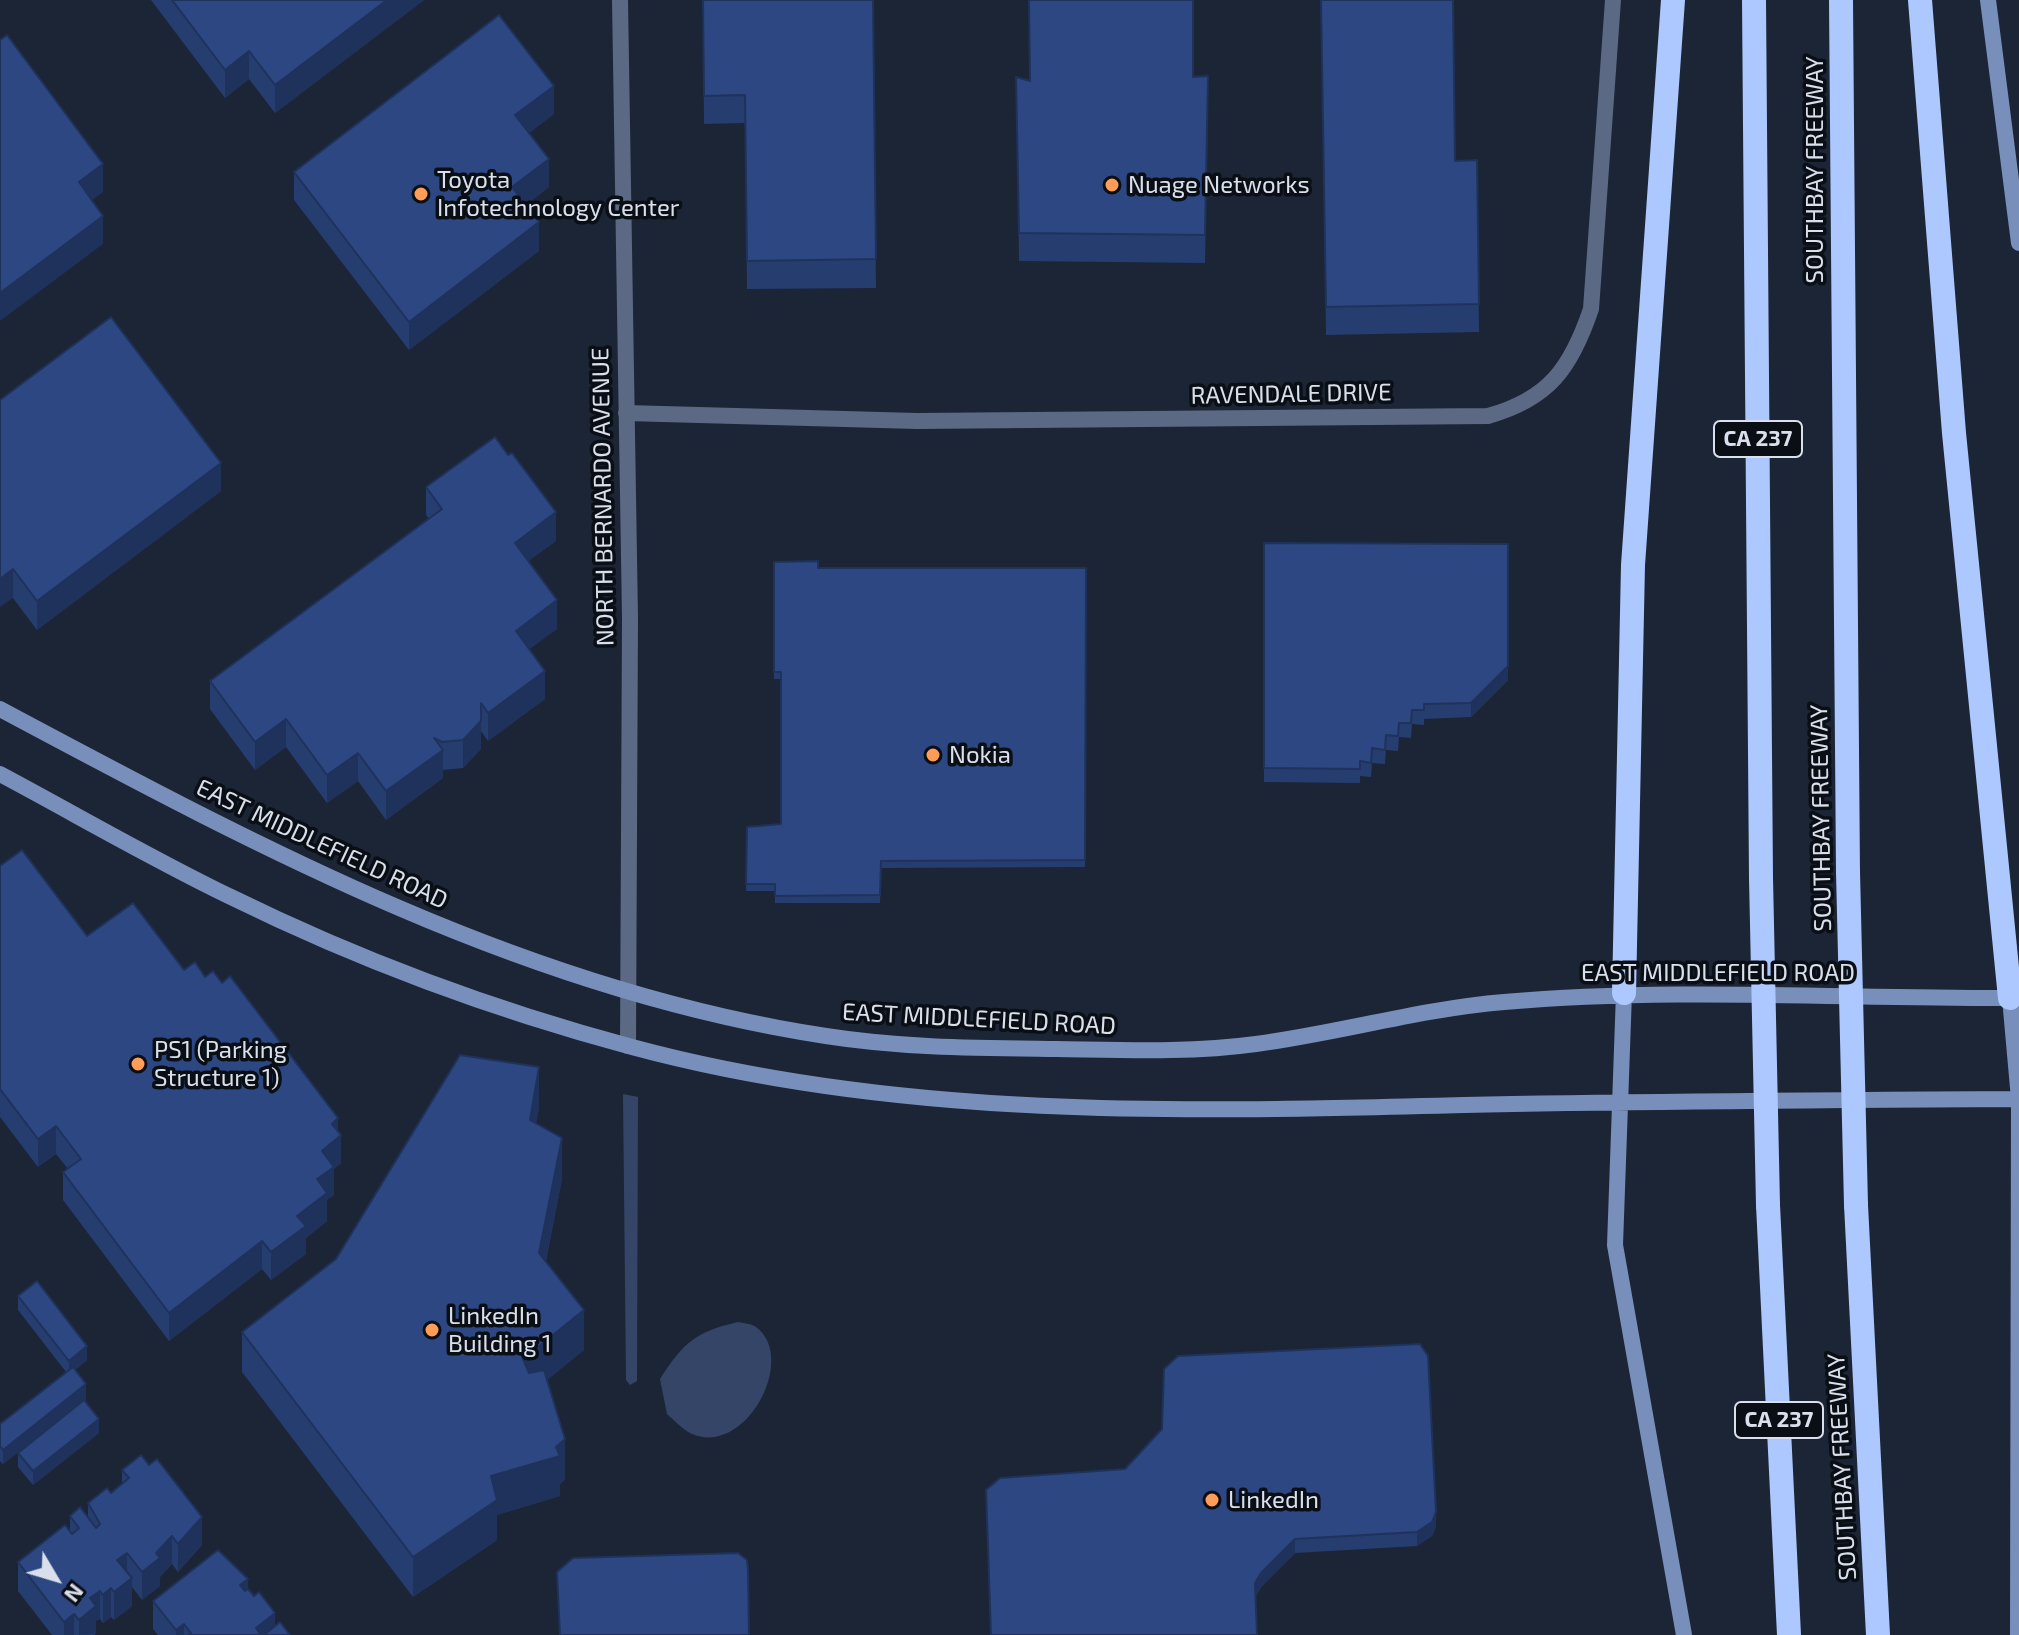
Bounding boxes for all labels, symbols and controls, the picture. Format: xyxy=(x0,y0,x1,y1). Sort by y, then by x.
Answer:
street label: SOUTHBAY FREEWAY xyxy=(1801,56,1829,284)
place label: Toyota Infotechnology Center xyxy=(437,166,679,222)
place label: Nuage Networks xyxy=(1128,171,1310,199)
marker: Nuage Networks xyxy=(1103,176,1121,194)
marker: Toyota Infotechnology Center xyxy=(412,185,430,203)
street label: NORTH BERNARDO AVENUE xyxy=(586,348,620,646)
street label: RAVENDALE DRIVE xyxy=(1190,378,1392,410)
road number: CA 237 xyxy=(1714,421,1802,457)
street label: SOUTHBAY FREEWAY xyxy=(1805,704,1837,932)
place label: Nokia xyxy=(949,741,1011,769)
marker: Nokia xyxy=(924,746,942,764)
street label: EAST MIDDLEFIELD ROAD xyxy=(192,773,452,915)
street label: EAST MIDDLEFIELD ROAD xyxy=(1581,959,1855,987)
street label: EAST MIDDLEFIELD ROAD xyxy=(841,997,1117,1041)
place label: PS1 (Parking Structure 1) xyxy=(154,1036,287,1092)
marker: PS1 (Parking Structure 1) xyxy=(129,1055,147,1073)
place label: LinkedIn Building 1 xyxy=(448,1302,552,1358)
marker: LinkedIn Building 1 xyxy=(423,1321,441,1339)
street label: SOUTHBAY FREEWAY xyxy=(1822,1353,1862,1581)
road number: CA 237 xyxy=(1735,1402,1823,1438)
place label: LinkedIn xyxy=(1228,1486,1319,1514)
marker: LinkedIn xyxy=(1203,1491,1221,1509)
north arrow xyxy=(16,1539,96,1619)
text: N xyxy=(60,1580,90,1608)

